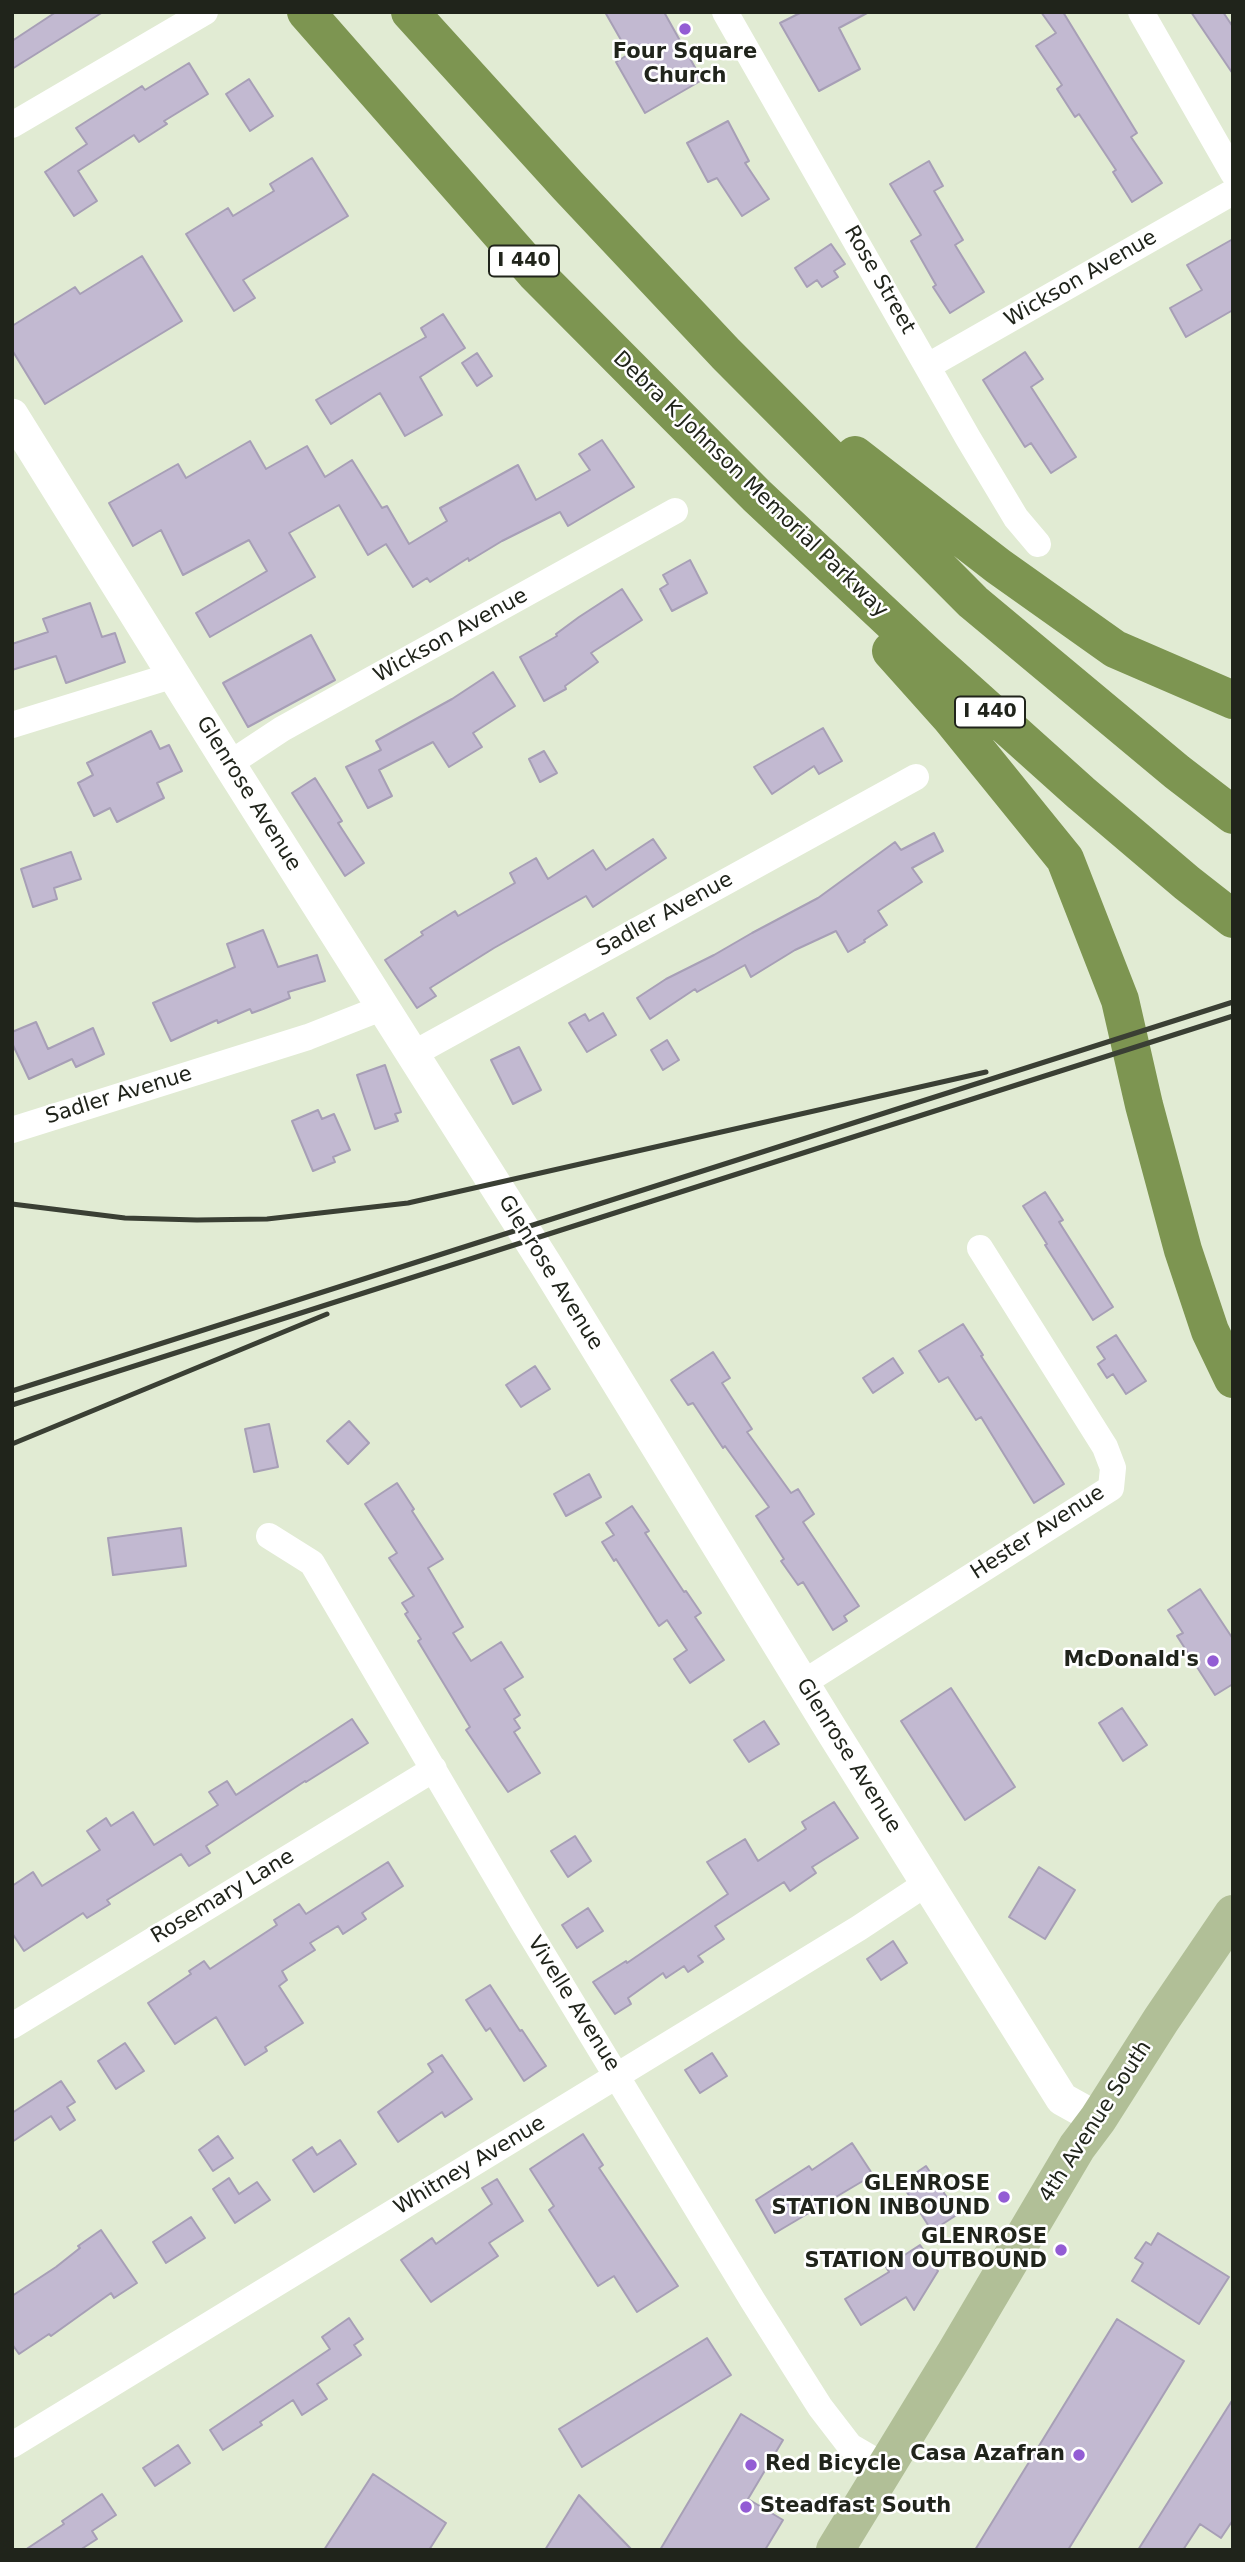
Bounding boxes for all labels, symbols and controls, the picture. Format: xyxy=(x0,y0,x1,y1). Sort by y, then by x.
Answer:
marker: Four Square Church xyxy=(677,21,693,37)
place label: Four Square Church xyxy=(613,40,757,90)
street label: Rose Street xyxy=(838,221,920,339)
street label: Wickson Avenue xyxy=(1000,225,1162,333)
road number: I 440 xyxy=(489,246,559,276)
street label: Debra K Johnson Memorial Parkway xyxy=(607,347,893,623)
street label: Wickson Avenue xyxy=(370,583,532,689)
road number: I 440 xyxy=(955,696,1025,727)
street label: Glenrose Avenue xyxy=(190,712,306,876)
street label: Sadler Avenue xyxy=(593,867,737,963)
street label: Sadler Avenue xyxy=(43,1062,195,1130)
street label: Glenrose Avenue xyxy=(492,1191,608,1355)
street label: Hester Avenue xyxy=(967,1480,1109,1586)
place label: McDonald's xyxy=(1064,1648,1199,1674)
marker: McDonald's xyxy=(1205,1653,1221,1669)
street label: Glenrose Avenue xyxy=(790,1674,906,1838)
street label: Rosemary Lane xyxy=(147,1844,299,1950)
street label: Vivelle Avenue xyxy=(521,1932,625,2076)
street label: 4th Avenue South xyxy=(1034,2037,1158,2207)
street label: Whitney Avenue xyxy=(390,2111,550,2221)
place label: GLENROSE STATION INBOUND xyxy=(771,2172,990,2222)
marker: GLENROSE STATION INBOUND xyxy=(996,2189,1012,2205)
place label: GLENROSE STATION OUTBOUND xyxy=(805,2225,1047,2275)
marker: GLENROSE STATION OUTBOUND xyxy=(1053,2242,1069,2258)
place label: Casa Azafran xyxy=(910,2442,1065,2468)
marker: Casa Azafran xyxy=(1071,2447,1087,2463)
place label: Red Bicycle xyxy=(765,2452,901,2478)
marker: Red Bicycle xyxy=(743,2457,759,2473)
place label: Steadfast South xyxy=(760,2494,951,2520)
marker: Steadfast South xyxy=(738,2499,754,2515)

